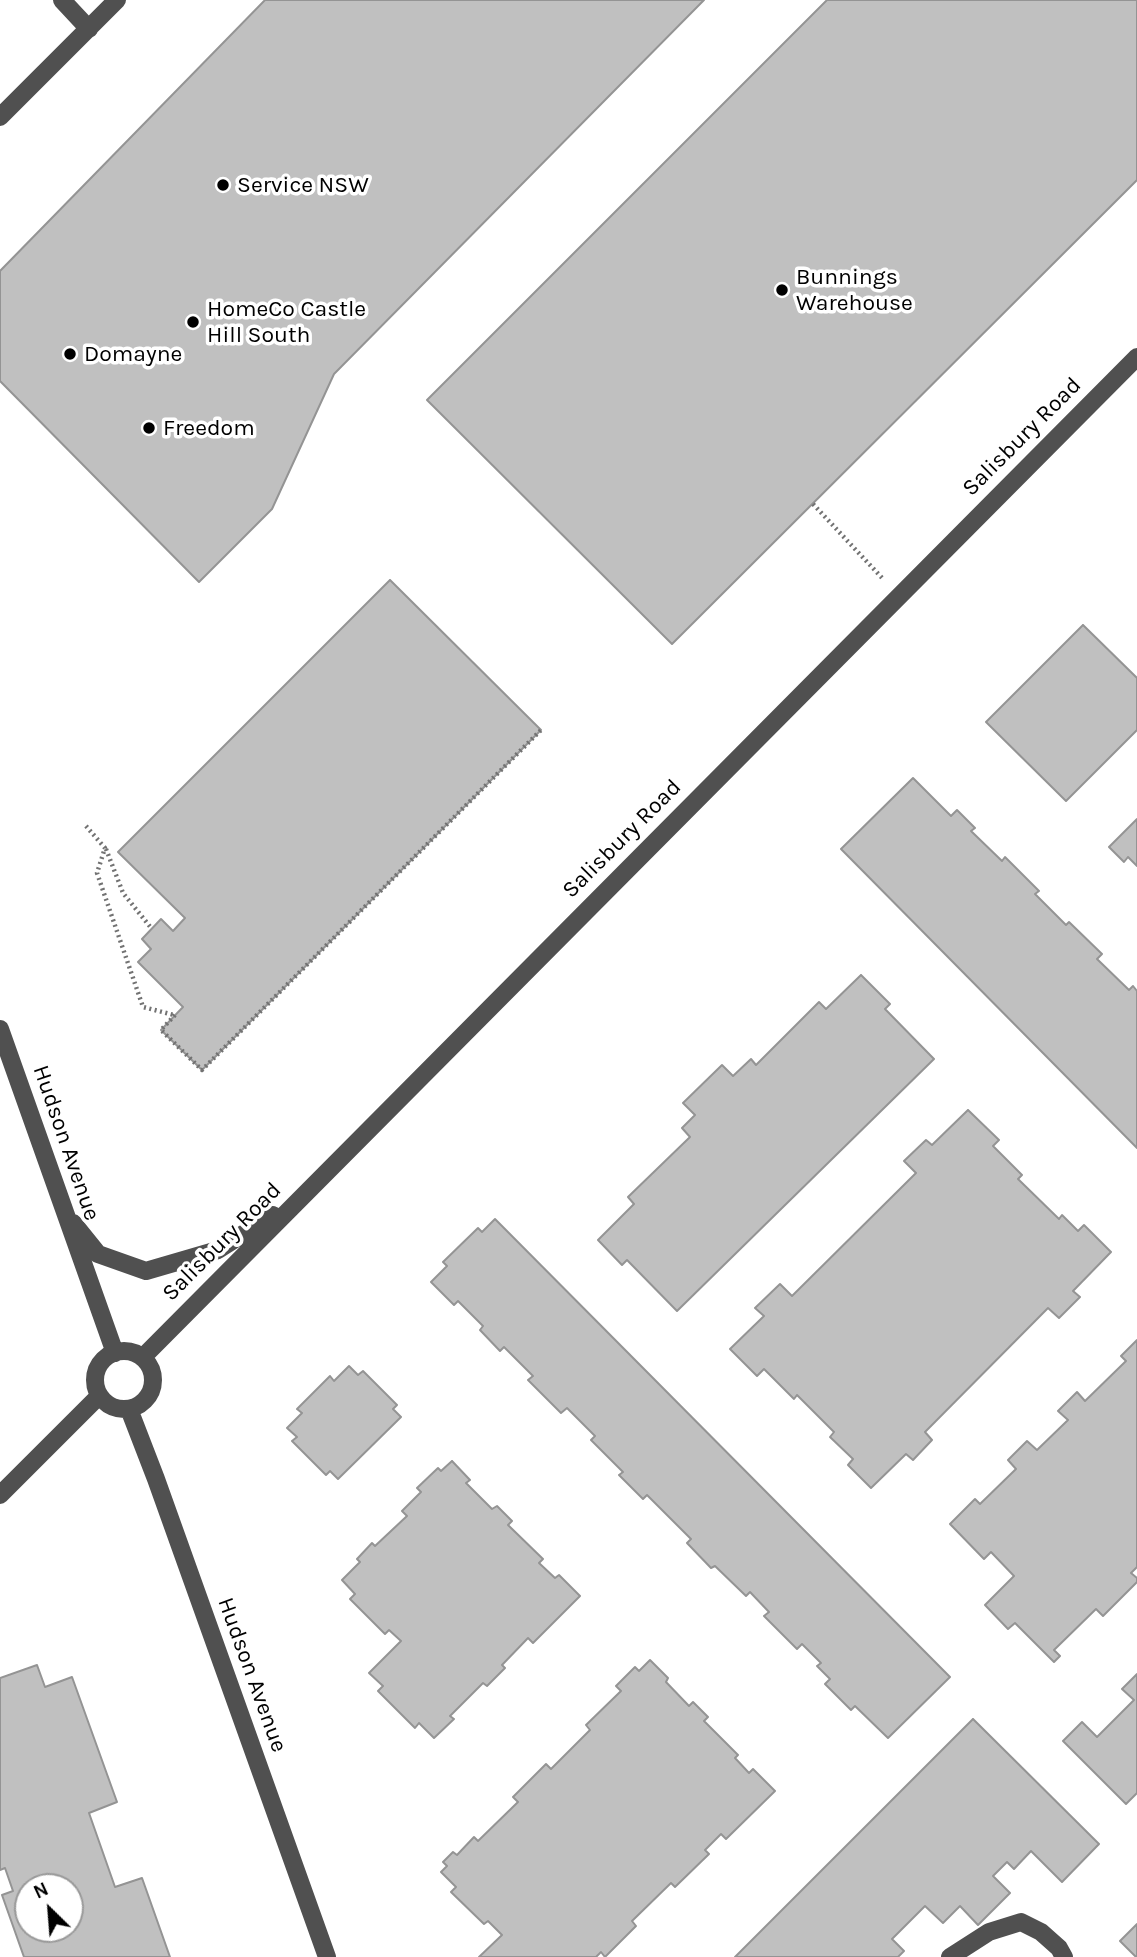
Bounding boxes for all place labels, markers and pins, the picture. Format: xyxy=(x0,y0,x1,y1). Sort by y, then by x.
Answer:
place label: Service NSW xyxy=(237,171,369,199)
marker: Service NSW xyxy=(215,177,231,193)
place label: Bunnings Warehouse xyxy=(796,263,913,317)
marker: Bunnings Warehouse xyxy=(774,282,790,298)
place label: HomeCo Castle Hill South xyxy=(207,295,366,349)
marker: HomeCo Castle Hill South xyxy=(185,314,201,330)
place label: Domayne xyxy=(84,340,182,368)
marker: Domayne xyxy=(62,346,78,362)
place label: Freedom xyxy=(163,414,255,442)
marker: Freedom xyxy=(141,420,157,436)

